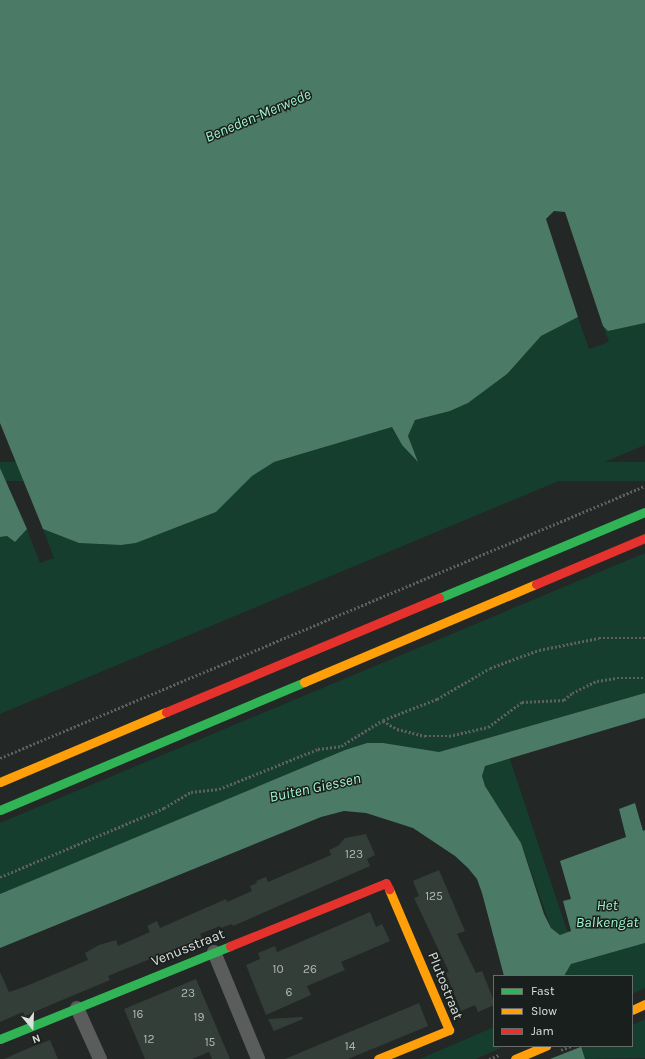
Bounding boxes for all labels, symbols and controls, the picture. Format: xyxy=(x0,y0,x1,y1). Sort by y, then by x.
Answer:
water label: Beneden-Merwede xyxy=(202,86,314,146)
water label: Buiten Giessen xyxy=(268,770,362,806)
house number: 123 xyxy=(345,848,363,862)
house number: 125 xyxy=(425,890,443,904)
water label: Het Balkengat xyxy=(576,896,638,931)
street label: Venusstraat xyxy=(149,926,227,970)
street label: Plutostraat xyxy=(424,950,466,1022)
house number: 10 xyxy=(272,963,284,977)
house number: 26 xyxy=(303,963,317,977)
legend xyxy=(493,975,633,1047)
text: Fast xyxy=(531,984,554,998)
house number: 6 xyxy=(286,986,292,1000)
house number: 23 xyxy=(181,987,195,1001)
text: Slow xyxy=(531,1004,557,1018)
north arrow xyxy=(12,1007,52,1047)
house number: 16 xyxy=(133,1008,143,1022)
house number: 19 xyxy=(194,1011,204,1025)
text: Jam xyxy=(531,1024,554,1038)
text: N xyxy=(30,1031,42,1046)
house number: 12 xyxy=(144,1033,154,1047)
house number: 15 xyxy=(205,1036,215,1050)
house number: 14 xyxy=(345,1040,355,1054)

